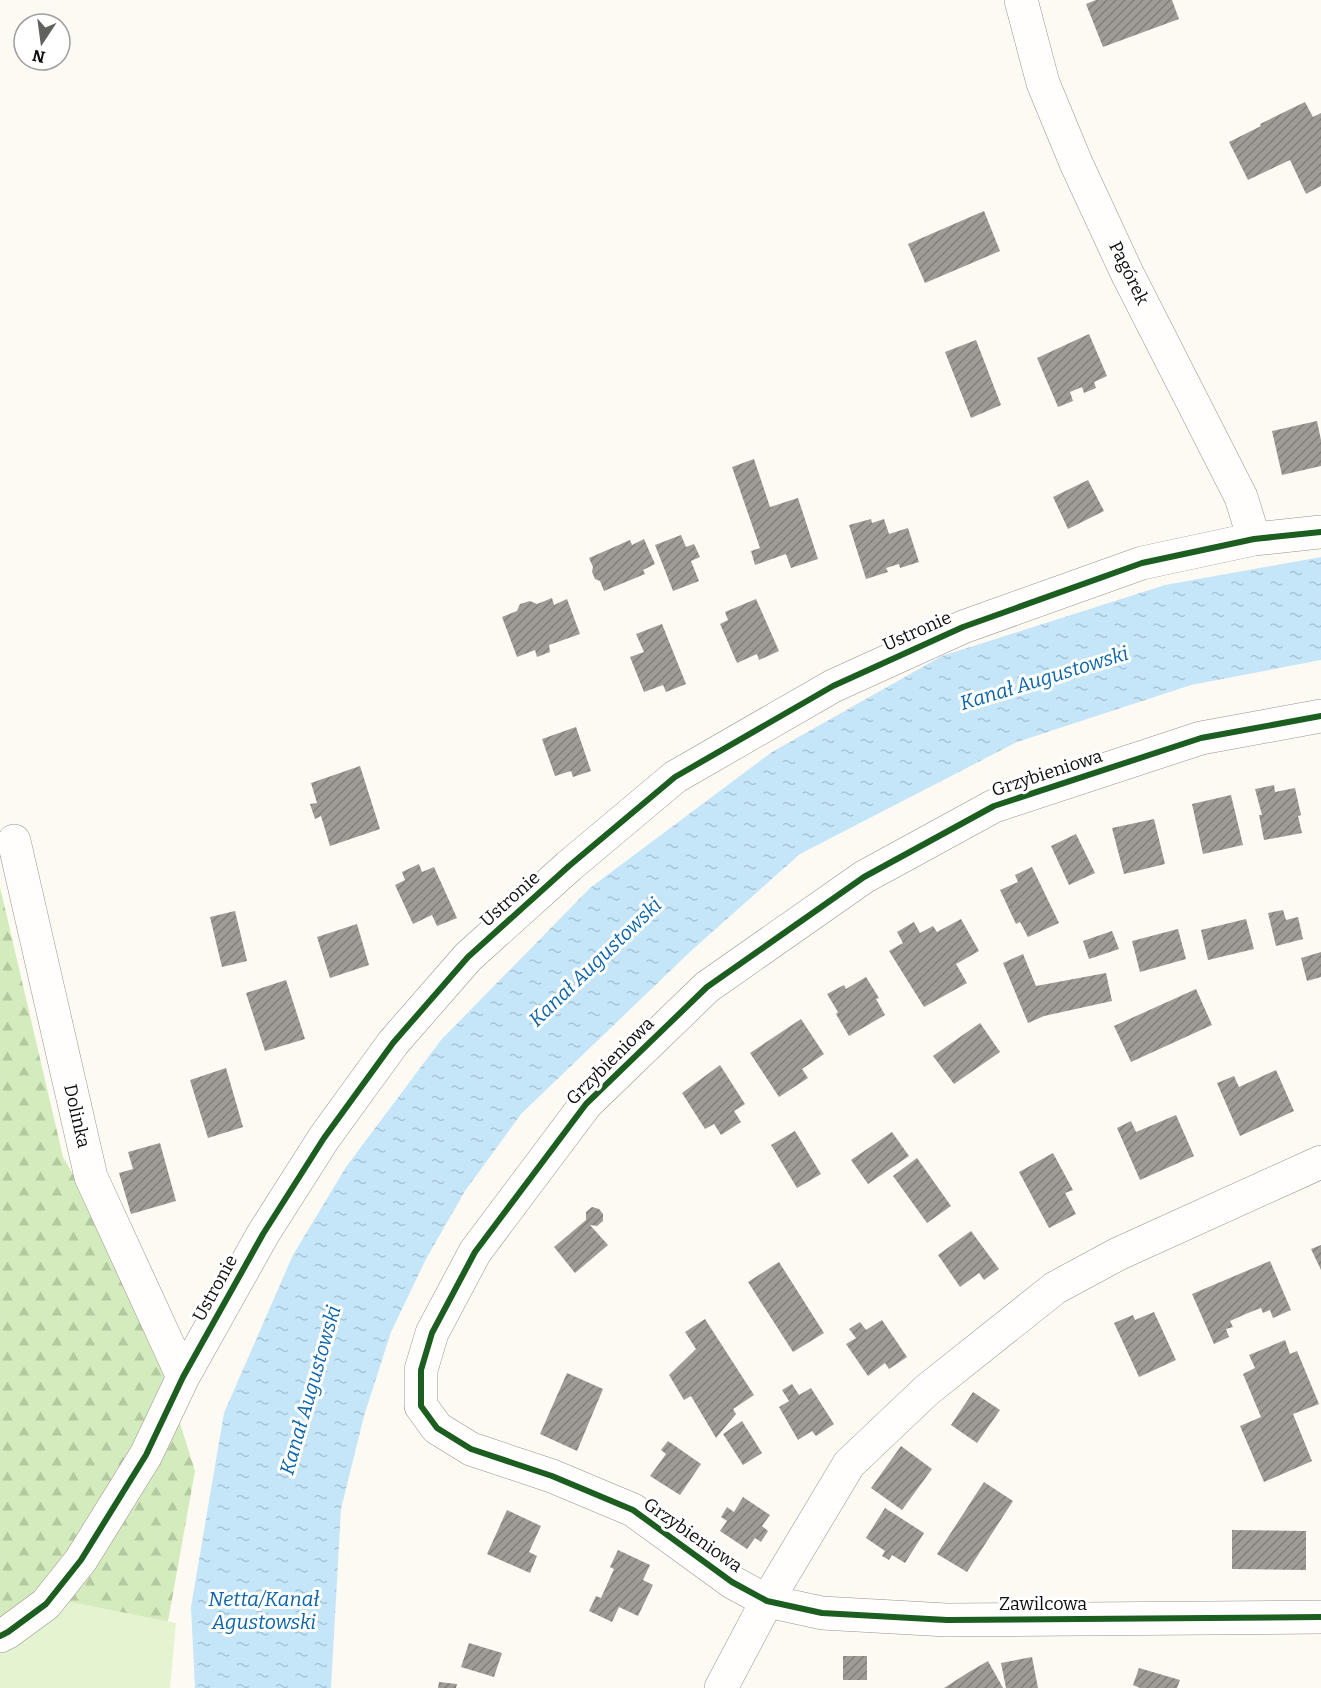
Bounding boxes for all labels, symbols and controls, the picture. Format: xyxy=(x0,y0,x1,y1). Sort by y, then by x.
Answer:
north arrow xyxy=(12,12,72,72)
text: N xyxy=(31,45,47,67)
street label: Pagórek xyxy=(1104,238,1154,309)
street label: Ustronie xyxy=(879,606,955,656)
water label: Kanał Augustowski xyxy=(957,641,1131,715)
street label: Grzybieniowa xyxy=(989,745,1105,801)
street label: Ustronie xyxy=(476,867,544,931)
water label: Kanał Augustowski xyxy=(524,892,666,1031)
street label: Grzybieniowa xyxy=(561,1012,659,1110)
street label: Dolinka xyxy=(59,1082,95,1150)
street label: Ustronie xyxy=(188,1251,242,1325)
water label: Kanał Augustowski xyxy=(274,1302,346,1477)
street label: Grzybieniowa xyxy=(639,1493,747,1577)
water label: Netta/Kanał Agustowski xyxy=(208,1587,320,1634)
street label: Zawilcowa xyxy=(999,1593,1087,1615)

